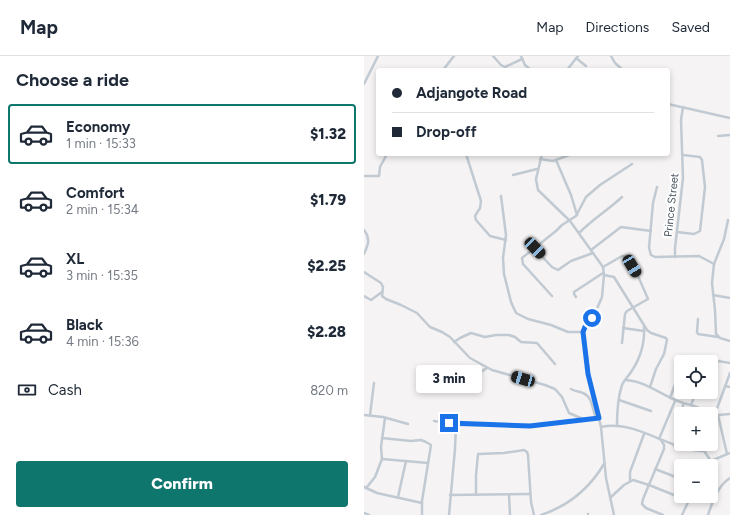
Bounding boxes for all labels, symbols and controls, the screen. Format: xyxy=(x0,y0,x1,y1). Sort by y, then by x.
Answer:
text: Map xyxy=(20,16,58,39)
text: Map xyxy=(536,19,564,36)
text: Directions xyxy=(586,19,649,36)
text: Saved xyxy=(671,19,710,36)
text: Choose a ride xyxy=(16,69,129,91)
text: Adjangote Road xyxy=(416,84,527,102)
icon: car xyxy=(18,116,54,152)
text: Economy xyxy=(66,118,131,136)
text: Drop-off xyxy=(416,123,477,141)
text: $1.32 xyxy=(310,125,346,143)
text: 1 min · 15:33 xyxy=(66,136,136,151)
street label: Prince Street xyxy=(662,172,681,238)
icon: car xyxy=(18,182,54,218)
text: Comfort xyxy=(66,184,125,202)
text: $1.79 xyxy=(310,191,346,209)
text: 2 min · 15:34 xyxy=(66,202,139,217)
car xyxy=(522,235,548,261)
icon: car xyxy=(18,248,54,284)
text: XL xyxy=(66,250,84,268)
car xyxy=(621,253,643,279)
text: $2.25 xyxy=(307,257,346,275)
text: 3 min · 15:35 xyxy=(66,268,138,283)
route start xyxy=(583,309,601,327)
icon: car xyxy=(18,314,54,350)
text: Black xyxy=(66,316,103,334)
text: $2.28 xyxy=(307,323,346,341)
text: 4 min · 15:36 xyxy=(66,334,139,349)
map controls xyxy=(674,355,718,503)
button: locate xyxy=(674,355,718,399)
callout: 3 min xyxy=(416,365,482,393)
car xyxy=(510,370,536,388)
text: 3 min xyxy=(433,371,465,386)
icon: cash xyxy=(16,379,38,401)
text: Cash xyxy=(48,381,82,399)
text: 820 m xyxy=(310,383,348,398)
button: + xyxy=(674,407,718,451)
route end xyxy=(440,414,458,432)
button: − xyxy=(674,459,718,503)
button: Confirm xyxy=(16,461,348,507)

